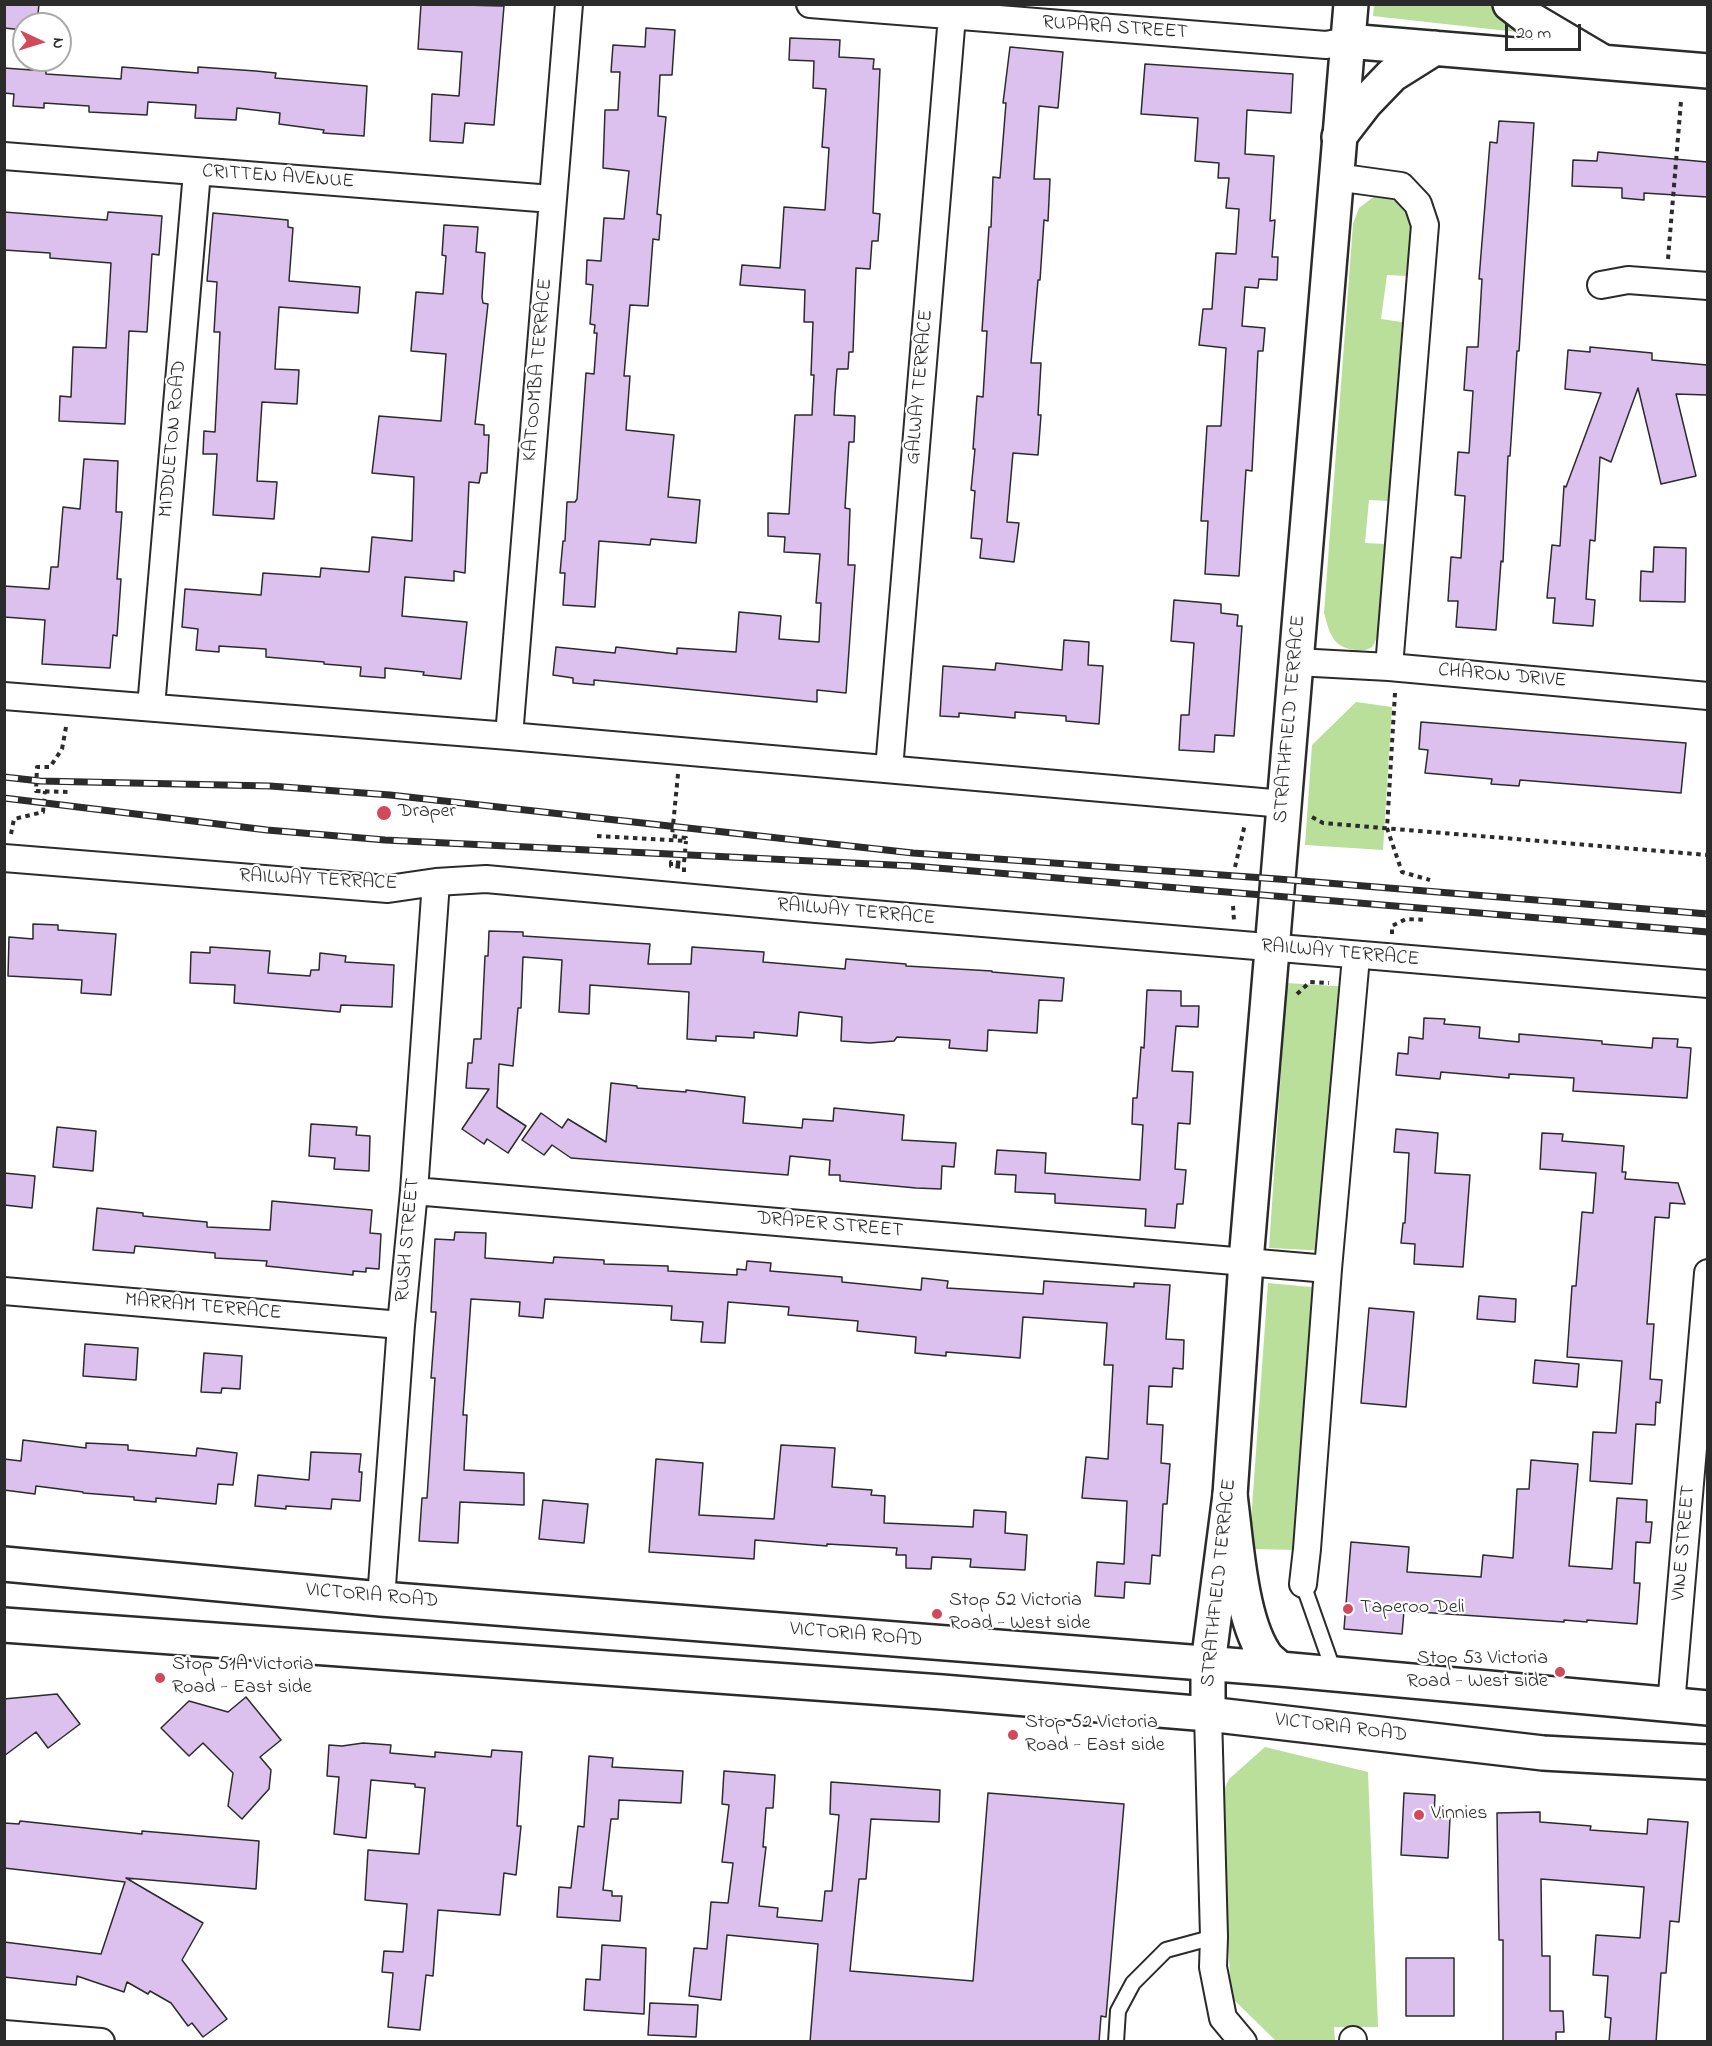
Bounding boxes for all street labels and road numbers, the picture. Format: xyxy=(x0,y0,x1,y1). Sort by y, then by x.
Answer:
street label: RUPARA STREET xyxy=(1041,12,1189,46)
street label: CRITTEN AVENUE xyxy=(201,161,355,195)
street label: KATOOMBA TERRACE xyxy=(519,277,559,463)
street label: GALWAY TERRACE xyxy=(902,309,940,465)
street label: MIDDLETON ROAD xyxy=(155,360,193,518)
street label: STRATHFIELD TERRACE xyxy=(1270,614,1312,824)
street label: CHARON DRIVE xyxy=(1437,659,1567,695)
street label: RAILWAY TERRACE xyxy=(238,865,398,897)
street label: RAILWAY TERRACE xyxy=(776,894,936,932)
street label: RAILWAY TERRACE xyxy=(1260,935,1420,973)
street label: RUSH STREET xyxy=(392,1177,426,1303)
street label: DRAPER STREET xyxy=(756,1208,904,1244)
street label: MARRAM TERRACE xyxy=(124,1289,282,1327)
street label: STRATHFIELD TERRACE xyxy=(1197,1478,1243,1688)
street label: VINE STREET xyxy=(1668,1484,1702,1602)
street label: VICTORIA ROAD xyxy=(305,1579,439,1615)
street label: VICTORIA ROAD xyxy=(789,1618,923,1654)
street label: VICTORIA ROAD xyxy=(1274,1709,1408,1749)

